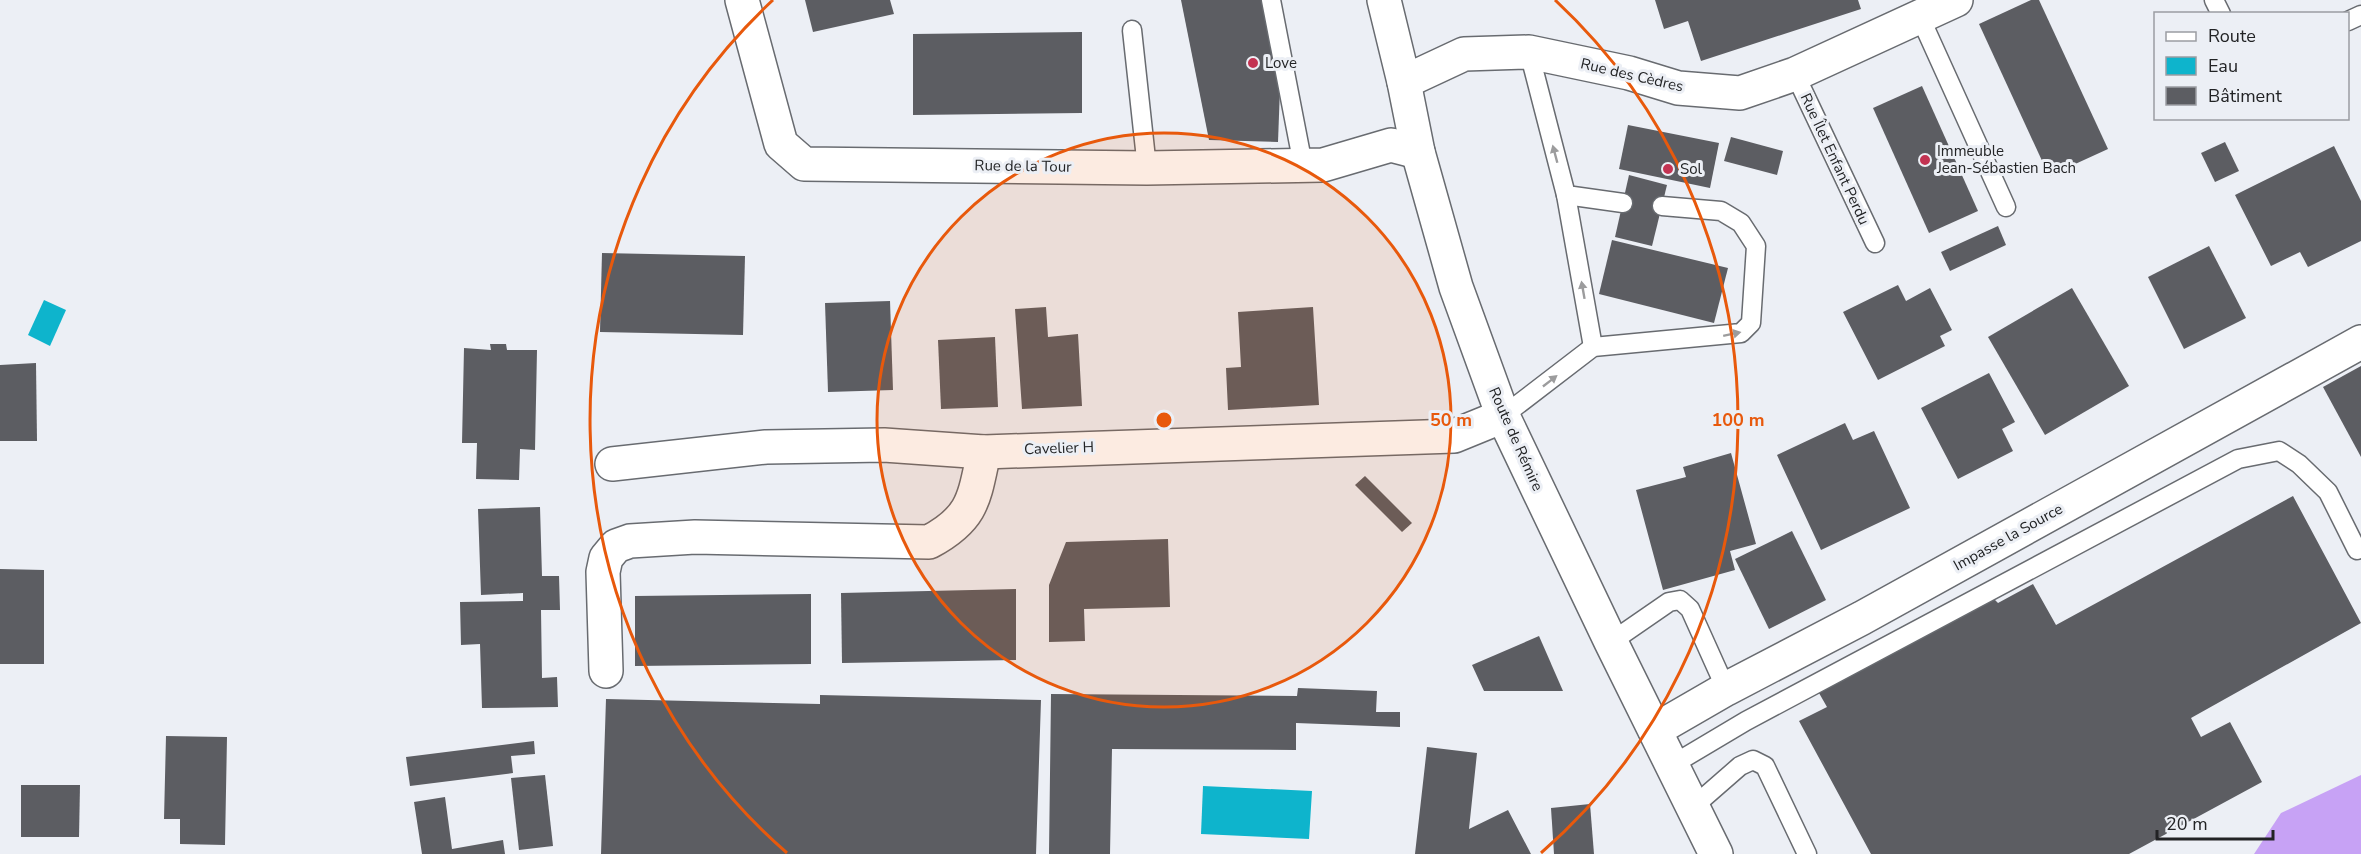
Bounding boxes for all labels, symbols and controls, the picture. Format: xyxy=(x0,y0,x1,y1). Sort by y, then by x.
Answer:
legend xyxy=(2154,12,2349,120)
text: Route xyxy=(2208,24,2256,48)
place label: Love xyxy=(1265,53,1297,73)
street label: Rue des Cèdres xyxy=(1579,53,1685,97)
text: Eau xyxy=(2208,54,2238,78)
marker: Love xyxy=(1246,56,1260,70)
text: Bâtiment xyxy=(2208,84,2282,108)
street label: Rue Îlet Enfant Perdu xyxy=(1796,90,1874,228)
place label: Immeuble Jean-Sébastien Bach xyxy=(1936,141,2076,178)
one-way arrow xyxy=(1550,145,1559,163)
marker: Immeuble Jean-Sébastien Bach xyxy=(1918,153,1932,167)
street label: Rue de la Tour xyxy=(974,155,1072,177)
place label: Sol xyxy=(1680,159,1703,179)
marker: Sol xyxy=(1661,162,1675,176)
one-way arrow xyxy=(1578,280,1587,299)
one-way arrow xyxy=(1723,329,1742,338)
one-way arrow xyxy=(1542,375,1557,387)
street label: Route de Rémire xyxy=(1484,384,1548,494)
text: 50 m xyxy=(1430,408,1472,432)
text: 100 m xyxy=(1711,408,1765,432)
centre of rings xyxy=(1154,410,1174,430)
street label: Cavelier H xyxy=(1024,437,1094,459)
street label: Impasse la Source xyxy=(1950,499,2066,575)
scale bar xyxy=(2157,803,2272,841)
text: 20 m xyxy=(2166,812,2208,836)

